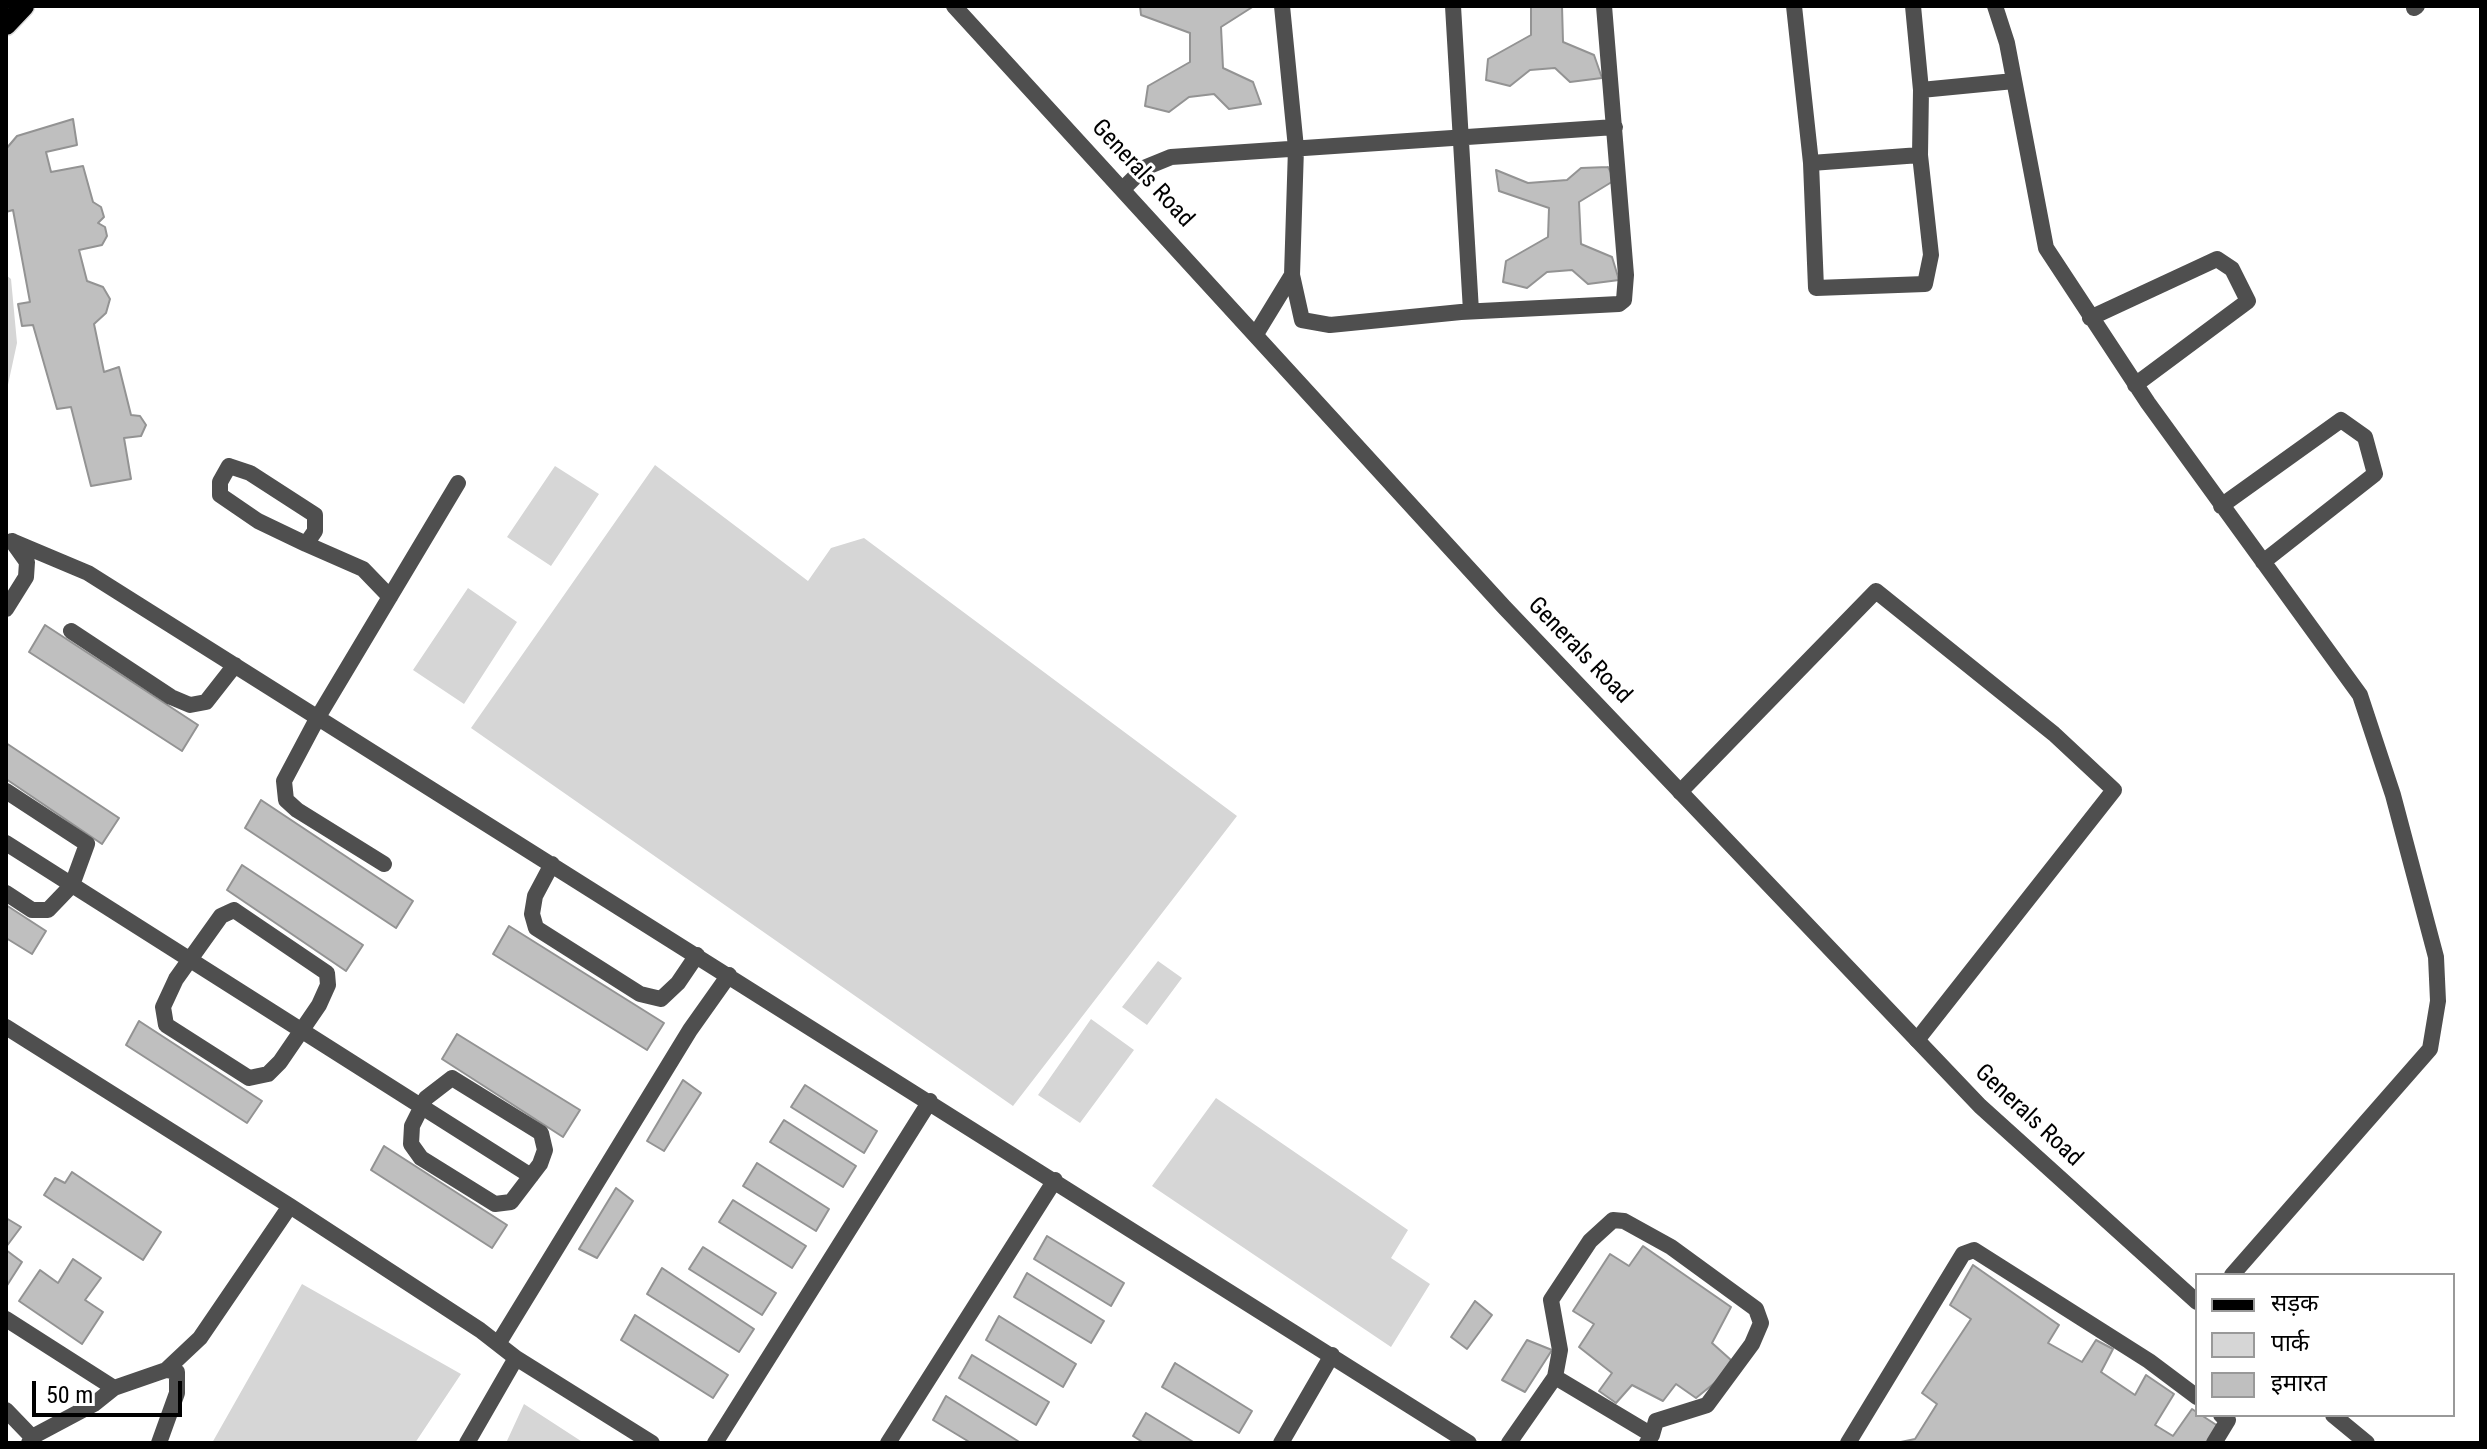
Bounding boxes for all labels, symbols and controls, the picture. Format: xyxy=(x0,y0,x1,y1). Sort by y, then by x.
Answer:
street label: Generals Road xyxy=(1085,114,1199,234)
street label: Generals Road xyxy=(1521,592,1637,710)
street label: Generals Road xyxy=(1968,1059,2088,1173)
legend xyxy=(2195,1273,2455,1417)
text: सड़क xyxy=(2271,1289,2319,1317)
text: पार्क xyxy=(2271,1329,2309,1357)
scale bar xyxy=(36,1365,186,1415)
text: इमारत xyxy=(2271,1369,2327,1397)
text: 50 m xyxy=(46,1381,93,1409)

